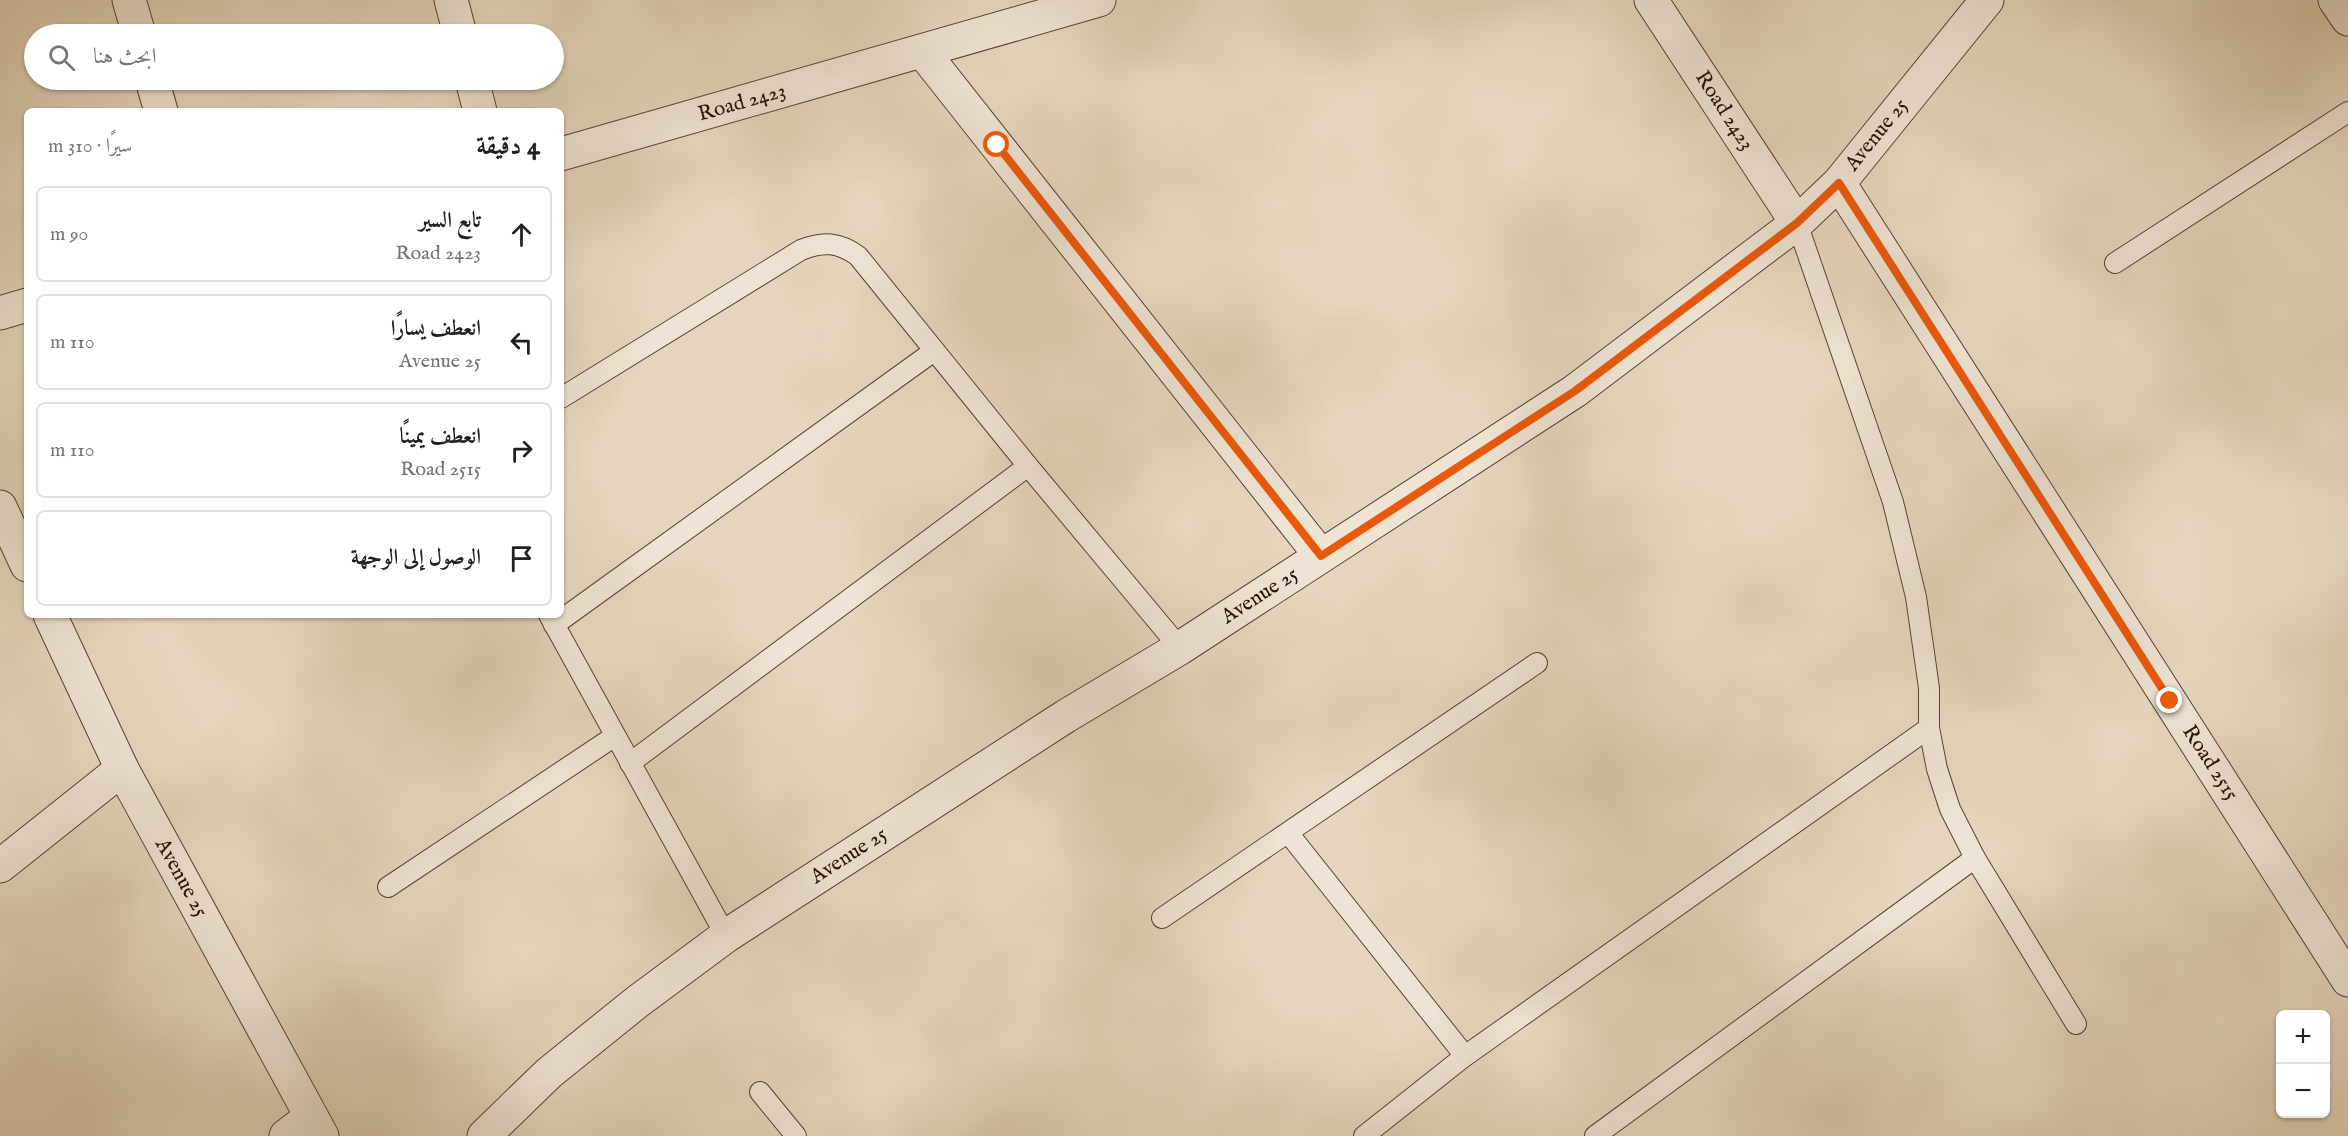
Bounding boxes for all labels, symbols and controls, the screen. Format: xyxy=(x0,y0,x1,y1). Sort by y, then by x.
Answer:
search box xyxy=(24,24,564,90)
icon: search xyxy=(45,41,78,74)
text: ابحث هنا xyxy=(93,43,156,71)
street label: Road 2423 xyxy=(1688,66,1760,156)
street label: Road 2423 xyxy=(695,78,789,128)
street label: Avenue 25 xyxy=(1839,93,1915,178)
text: 4 دقيقة xyxy=(476,130,540,163)
route start xyxy=(983,131,1009,157)
text: سيرًا · 310 m xyxy=(48,134,132,159)
text: تابع السير xyxy=(419,207,481,235)
icon: ahead xyxy=(505,218,538,251)
text: 90 m xyxy=(50,222,88,247)
text: Road 2423 xyxy=(395,241,481,266)
text: انعطف يسارًا xyxy=(391,315,481,343)
icon: left xyxy=(505,326,538,359)
text: 110 m xyxy=(50,330,94,355)
text: Avenue 25 xyxy=(399,349,481,374)
text: انعطف يمينًا xyxy=(400,423,481,451)
icon: right xyxy=(505,434,538,467)
text: 110 m xyxy=(50,438,94,463)
text: Road 2515 xyxy=(400,457,481,482)
icon: arrive xyxy=(505,542,538,575)
text: الوصول إلى الوجهة xyxy=(351,544,481,572)
street label: Avenue 25 xyxy=(1216,561,1304,631)
route end xyxy=(2156,687,2182,713)
street label: Road 2515 xyxy=(2176,720,2245,806)
street label: Avenue 25 xyxy=(805,821,893,891)
street label: Avenue 25 xyxy=(148,833,214,923)
map controls xyxy=(2276,1010,2330,1118)
button: + xyxy=(2276,1010,2330,1064)
button: − xyxy=(2276,1064,2330,1118)

